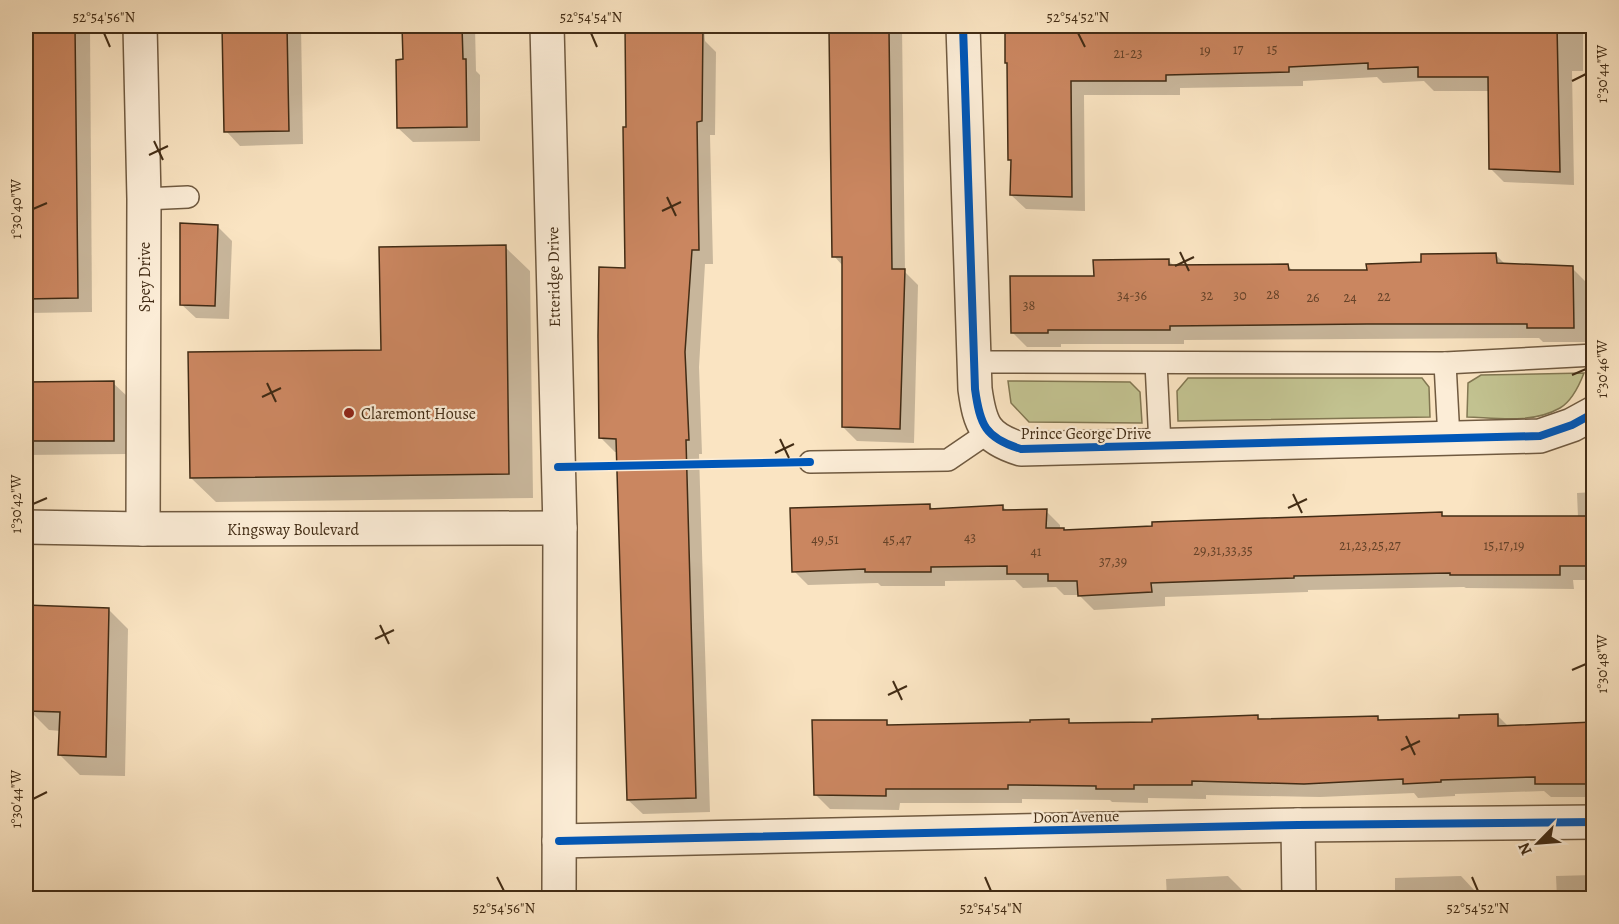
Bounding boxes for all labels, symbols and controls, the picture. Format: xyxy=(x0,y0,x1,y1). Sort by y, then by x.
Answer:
text: 52°54'56"N xyxy=(73,7,136,27)
text: 52°54'54"N xyxy=(560,7,622,27)
text: 52°54'52"N xyxy=(1047,7,1110,27)
house number: 17 xyxy=(1233,40,1243,59)
house number: 15 xyxy=(1267,40,1277,59)
house number: 19 xyxy=(1199,41,1211,60)
house number: 21-23 xyxy=(1113,44,1143,63)
text: 1°30'44"W xyxy=(1592,45,1612,103)
text: 1°30'40"W xyxy=(6,179,26,239)
street label: Etteridge Drive xyxy=(542,226,566,328)
street label: Spey Drive xyxy=(134,242,156,312)
house number: 28 xyxy=(1266,285,1280,304)
house number: 34-36 xyxy=(1117,286,1147,305)
house number: 32 xyxy=(1201,286,1214,305)
house number: 30 xyxy=(1233,286,1247,305)
house number: 22 xyxy=(1377,287,1391,306)
house number: 26 xyxy=(1306,288,1320,307)
house number: 24 xyxy=(1344,288,1357,307)
house number: 38 xyxy=(1023,296,1036,315)
text: 1°30'46"W xyxy=(1592,340,1612,398)
place label: Claremont House xyxy=(361,403,476,425)
marker: Claremont House xyxy=(342,406,356,420)
street label: Prince George Drive xyxy=(1021,423,1151,445)
text: 1°30'42"W xyxy=(6,475,26,533)
street label: Kingsway Boulevard xyxy=(227,519,360,541)
house number: 43 xyxy=(964,528,976,547)
house number: 49,51 xyxy=(811,530,839,549)
house number: 45,47 xyxy=(883,530,911,549)
house number: 21,23,25,27 xyxy=(1339,536,1401,555)
house number: 15,17,19 xyxy=(1484,536,1524,555)
house number: 29,31,33,35 xyxy=(1193,541,1253,560)
house number: 41 xyxy=(1030,542,1042,561)
house number: 37,39 xyxy=(1099,552,1127,571)
text: 1°30'48"W xyxy=(1592,634,1612,694)
text: 1°30'44"W xyxy=(6,770,26,828)
street label: Doon Avenue xyxy=(1032,805,1120,829)
north arrow xyxy=(1508,813,1568,873)
text: N xyxy=(1513,839,1538,859)
text: 52°54'56"N xyxy=(473,898,536,918)
text: 52°54'54"N xyxy=(960,898,1022,918)
text: 52°54'52"N xyxy=(1447,898,1510,918)

